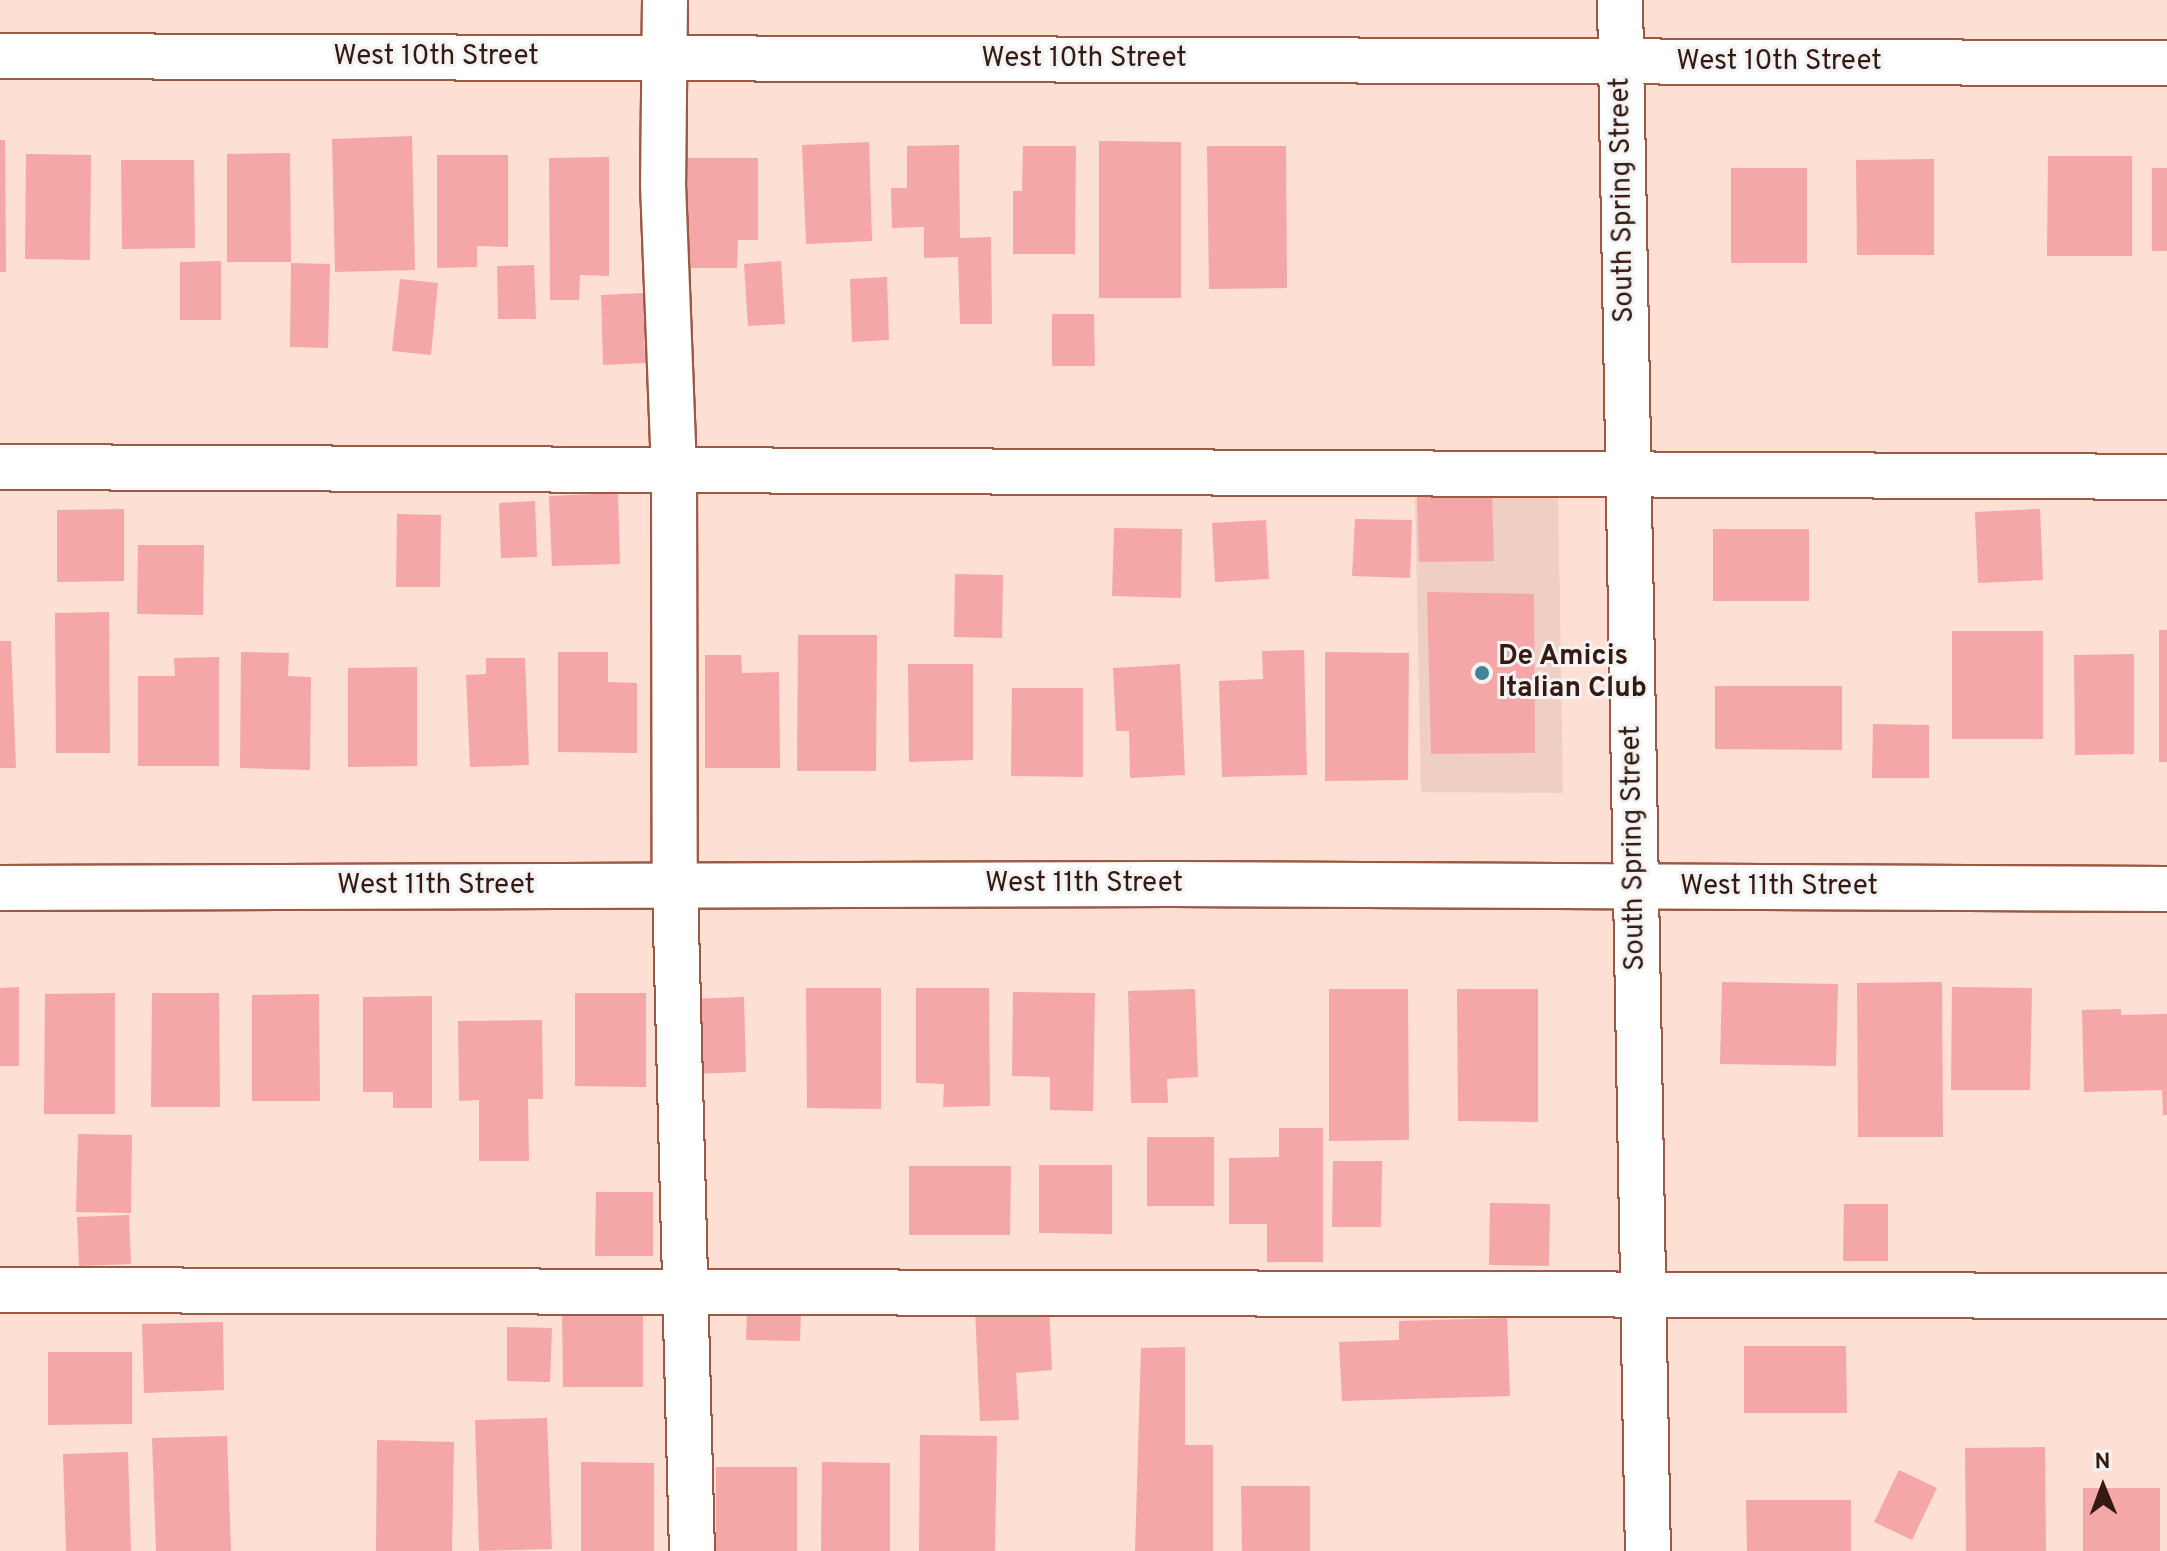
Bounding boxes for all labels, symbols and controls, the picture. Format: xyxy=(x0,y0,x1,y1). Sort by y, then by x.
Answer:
street label: West 10th Street xyxy=(333,40,539,74)
street label: West 10th Street xyxy=(981,42,1187,76)
street label: West 10th Street xyxy=(1676,45,1882,79)
street label: South Spring Street xyxy=(1604,77,1642,323)
place label: De Amicis Italian Club xyxy=(1498,640,1647,706)
marker: De Amicis Italian Club xyxy=(1473,664,1491,682)
street label: South Spring Street xyxy=(1615,725,1653,971)
street label: West 11th Street xyxy=(985,867,1183,901)
street label: West 11th Street xyxy=(337,869,535,903)
street label: West 11th Street xyxy=(1680,870,1878,904)
north arrow xyxy=(2063,1447,2143,1527)
text: N xyxy=(2094,1449,2111,1476)

